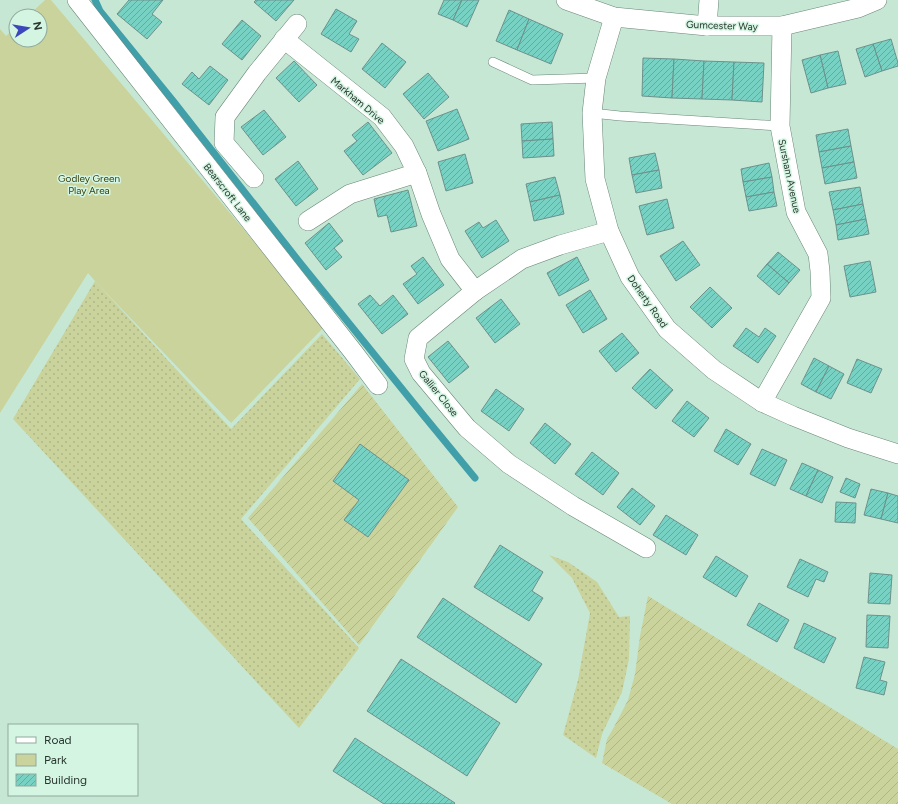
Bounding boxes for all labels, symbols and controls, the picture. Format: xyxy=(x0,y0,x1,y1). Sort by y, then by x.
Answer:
north arrow xyxy=(8,8,48,48)
street label: Gumcester Way xyxy=(686,18,759,33)
text: N xyxy=(30,21,45,32)
street label: Markham Drive xyxy=(328,74,388,127)
street label: Sursham Avenue xyxy=(775,138,804,215)
street label: Bearscroft Lane xyxy=(201,160,255,225)
park label: Godley Green Play Area xyxy=(58,172,120,197)
street label: Doherty Road xyxy=(625,272,671,330)
street label: Gallier Close xyxy=(416,367,462,420)
legend xyxy=(8,724,138,796)
text: Road xyxy=(44,733,72,747)
text: Park xyxy=(44,753,67,767)
text: Building xyxy=(44,773,87,787)

